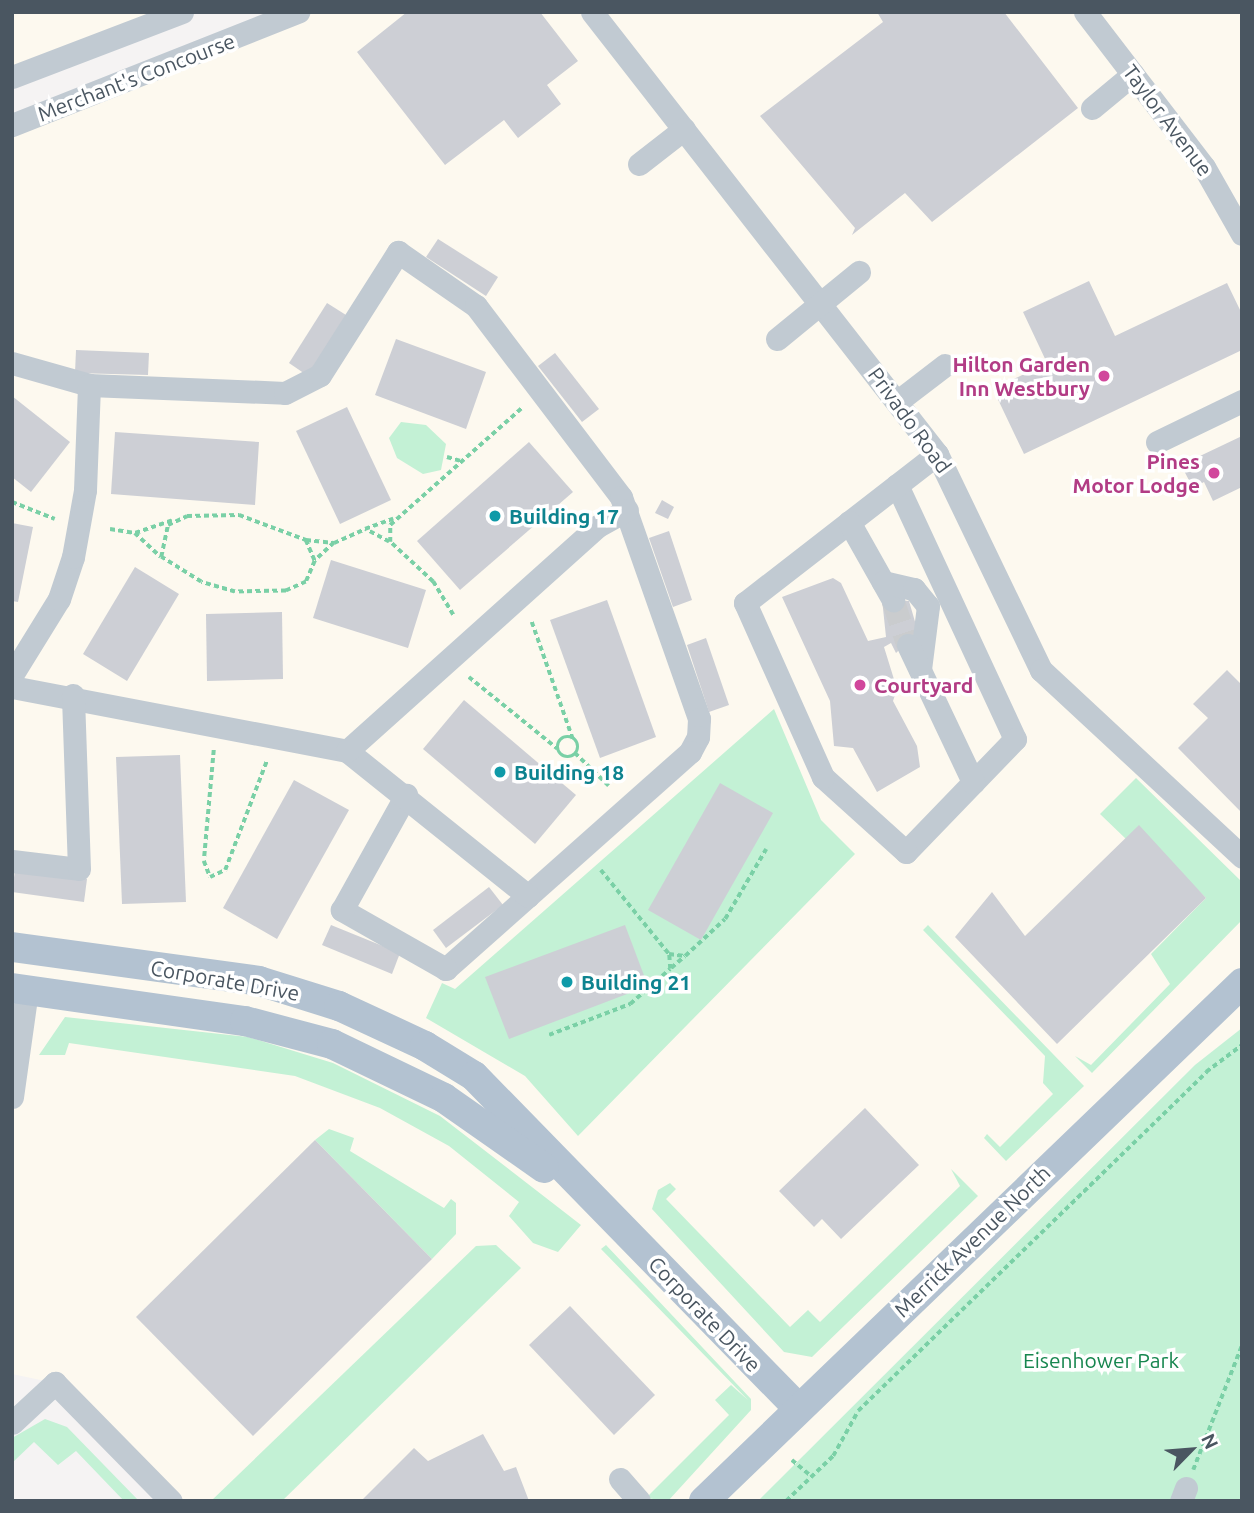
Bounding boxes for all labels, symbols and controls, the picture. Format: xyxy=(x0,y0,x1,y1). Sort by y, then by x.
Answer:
street label: Merchant's Concourse xyxy=(34,28,238,126)
street label: Taylor Avenue xyxy=(1118,59,1218,181)
place label: Hilton Garden Inn Westbury xyxy=(953,351,1090,401)
street label: Privado Road xyxy=(863,362,957,478)
marker: Hilton Garden Inn Westbury xyxy=(1096,368,1112,384)
place label: Pines Motor Lodge xyxy=(1072,448,1200,498)
marker: Pines Motor Lodge xyxy=(1206,465,1222,481)
place label: Building 17 xyxy=(509,503,619,529)
marker: Building 17 xyxy=(487,508,503,524)
place label: Courtyard xyxy=(874,672,973,698)
marker: Courtyard xyxy=(852,677,868,693)
place label: Building 18 xyxy=(514,759,624,785)
marker: Building 18 xyxy=(492,764,508,780)
street label: Corporate Drive xyxy=(149,955,301,1005)
place label: Building 21 xyxy=(581,969,691,995)
marker: Building 21 xyxy=(559,974,575,990)
street label: Merrick Avenue North xyxy=(889,1160,1055,1322)
street label: Corporate Drive xyxy=(644,1251,766,1377)
park label: Eisenhower Park xyxy=(1023,1347,1179,1373)
north arrow xyxy=(1156,1415,1226,1485)
text: N xyxy=(1197,1430,1223,1452)

